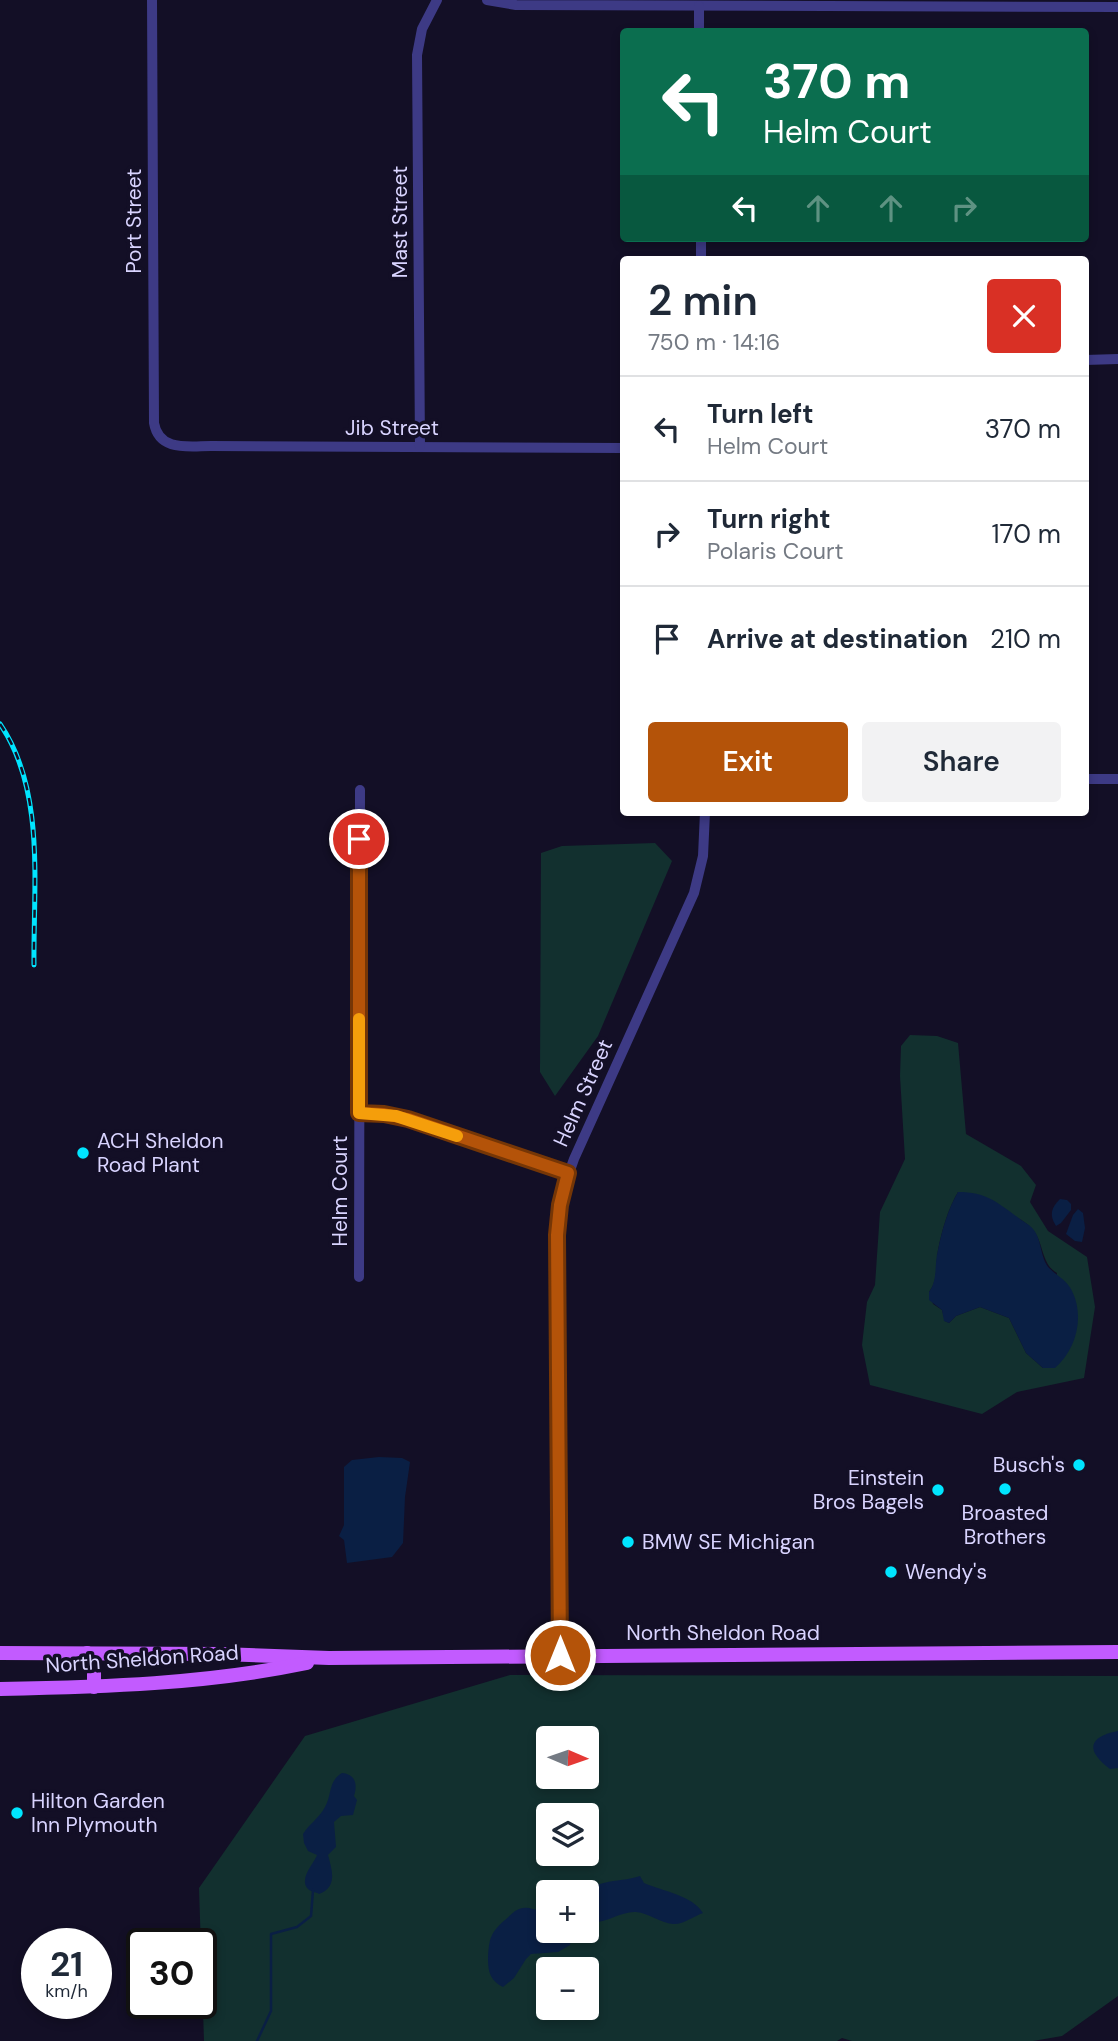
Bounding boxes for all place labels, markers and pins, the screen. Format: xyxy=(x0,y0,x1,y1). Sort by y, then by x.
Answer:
pin xyxy=(329,809,389,869)
place label: ACH Sheldon Road Plant xyxy=(97,1127,224,1179)
marker: ACH Sheldon Road Plant xyxy=(75,1145,91,1161)
place label: Busch's xyxy=(993,1451,1065,1479)
marker: Busch's xyxy=(1071,1457,1087,1473)
place label: Einstein Bros Bagels xyxy=(813,1464,924,1516)
marker: Broasted Brothers xyxy=(997,1481,1013,1497)
marker: Einstein Bros Bagels xyxy=(930,1482,946,1498)
place label: Broasted Brothers xyxy=(961,1499,1049,1551)
place label: BMW SE Michigan xyxy=(642,1528,815,1556)
marker: BMW SE Michigan xyxy=(620,1534,636,1550)
place label: Wendy's xyxy=(905,1558,987,1586)
marker: Wendy's xyxy=(883,1564,899,1580)
place label: Hilton Garden Inn Plymouth xyxy=(31,1787,165,1839)
marker: Hilton Garden Inn Plymouth xyxy=(9,1805,25,1821)

